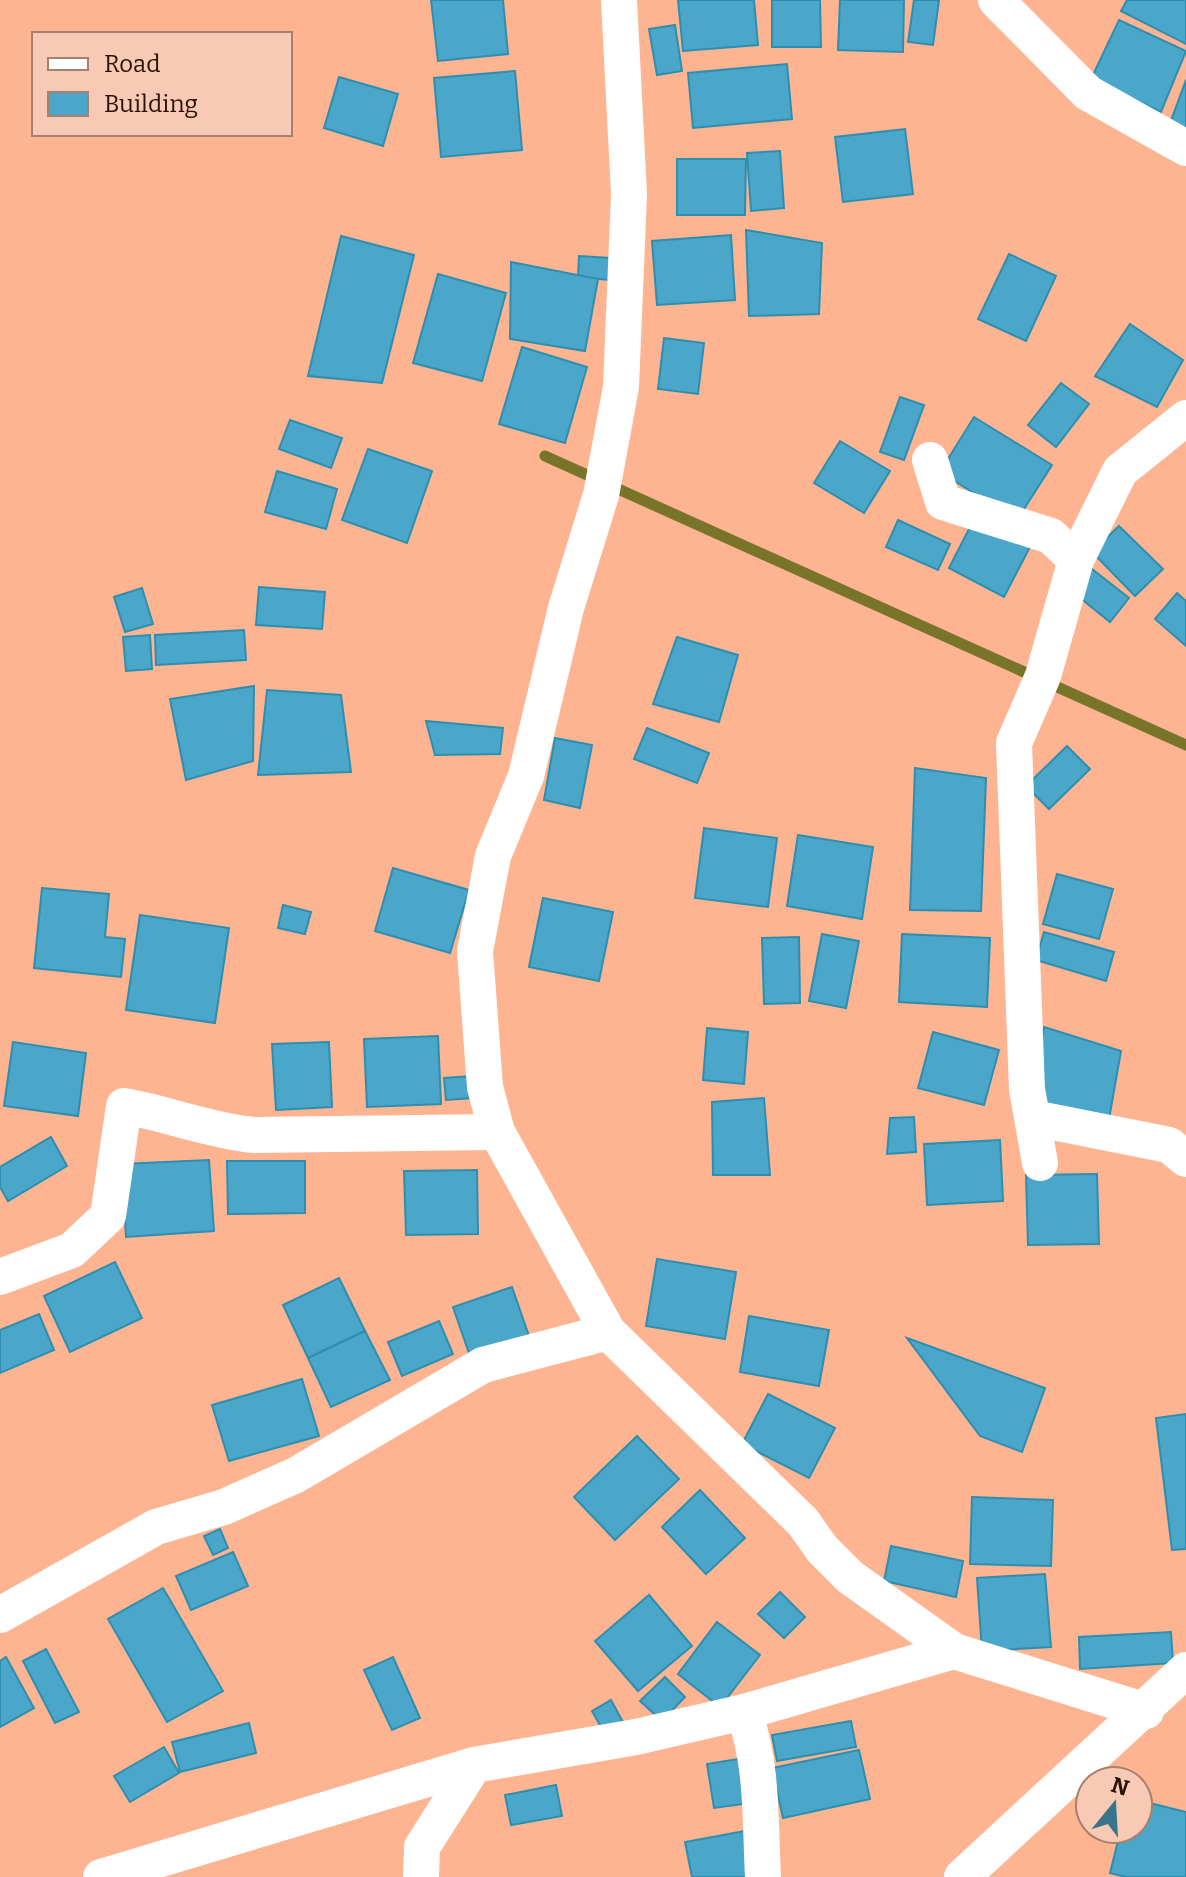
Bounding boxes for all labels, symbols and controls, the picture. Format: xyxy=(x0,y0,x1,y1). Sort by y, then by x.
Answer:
legend xyxy=(32,32,292,136)
text: Road xyxy=(104,50,160,78)
text: Building xyxy=(104,90,198,118)
north arrow xyxy=(1074,1765,1154,1845)
text: N xyxy=(1108,1771,1132,1802)

